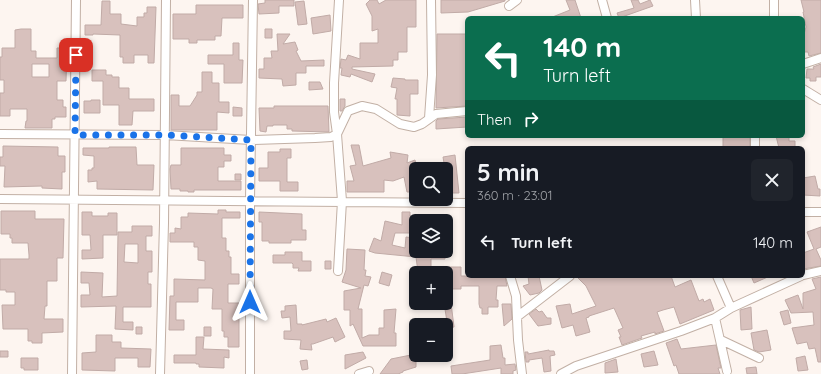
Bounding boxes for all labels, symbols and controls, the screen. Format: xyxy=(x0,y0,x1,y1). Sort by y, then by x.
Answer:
text: 140 m xyxy=(543,29,621,64)
icon: left xyxy=(477,32,529,84)
pin xyxy=(59,38,93,72)
icon: arrive xyxy=(65,44,87,66)
text: Turn left xyxy=(543,64,611,87)
icon: right xyxy=(520,108,542,130)
text: Then xyxy=(477,110,512,129)
text: 5 min xyxy=(477,157,540,187)
button: close xyxy=(751,159,793,201)
map controls xyxy=(409,162,453,362)
button: search xyxy=(409,162,453,206)
text: 360 m · 23:01 xyxy=(477,187,553,203)
button: layers xyxy=(409,214,453,258)
icon: left xyxy=(477,231,499,253)
text: Turn left xyxy=(511,233,573,252)
text: 140 m xyxy=(753,233,793,252)
button: + xyxy=(409,266,453,310)
position arrow xyxy=(229,281,271,323)
button: − xyxy=(409,318,453,362)

